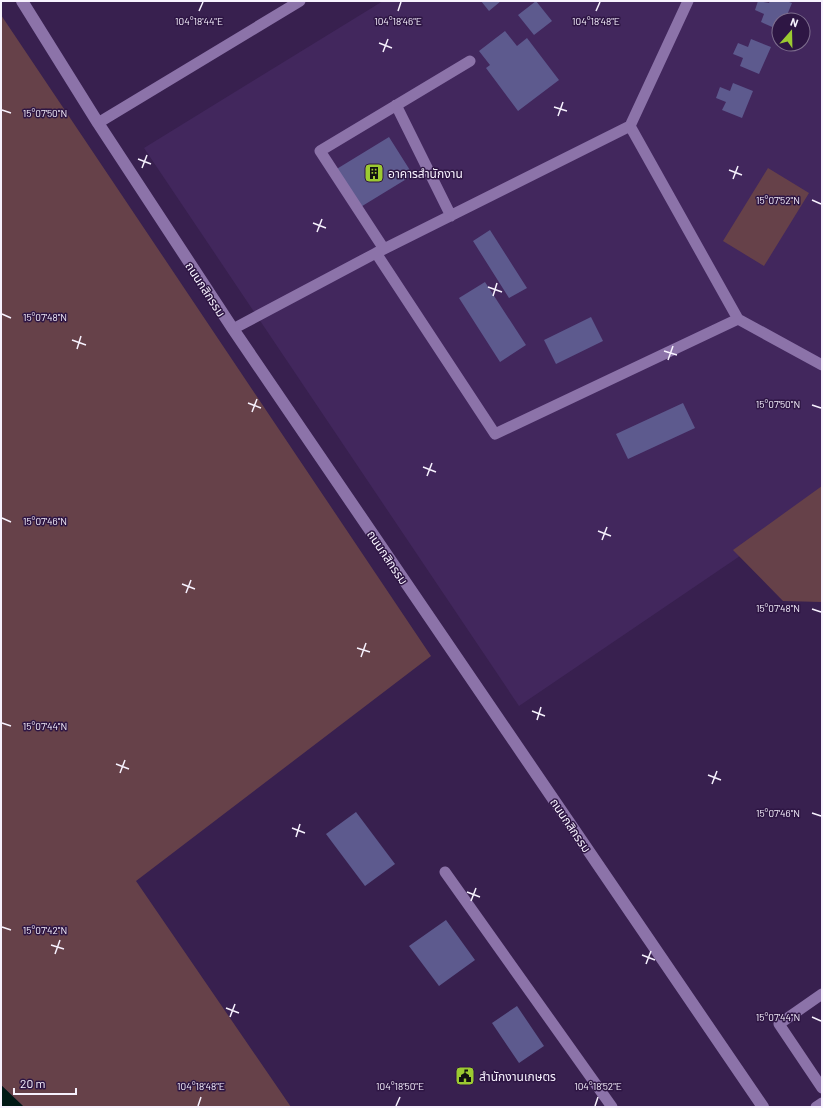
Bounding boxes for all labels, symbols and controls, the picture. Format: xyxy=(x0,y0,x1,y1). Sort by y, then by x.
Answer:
north arrow xyxy=(771,12,811,52)
text: 104°18'44"E xyxy=(175,15,223,27)
text: 104°18'46"E xyxy=(374,15,422,27)
text: 104°18'48"E xyxy=(572,15,620,27)
text: N xyxy=(789,15,800,29)
text: 15°07'50"N xyxy=(23,107,67,119)
building icon: อาคารสำนักงาน xyxy=(363,162,385,184)
place label: อาคารสำนักงาน xyxy=(388,166,463,180)
text: 15°07'52"N xyxy=(756,194,800,206)
street label: ถนนกสิกรรม xyxy=(183,259,229,319)
text: 15°07'48"N xyxy=(23,311,67,323)
text: 15°07'50"N xyxy=(756,398,800,410)
text: 15°07'46"N xyxy=(23,515,67,527)
street label: ถนนกสิกรรม xyxy=(365,527,411,587)
text: 15°07'48"N xyxy=(756,602,800,614)
text: 15°07'44"N xyxy=(23,720,67,732)
street label: ถนนกสิกรรม xyxy=(548,795,594,855)
text: 15°07'46"N xyxy=(756,807,800,819)
text: 15°07'42"N xyxy=(23,924,67,936)
text: 15°07'44"N xyxy=(756,1011,800,1023)
public building icon: สำนักงานเกษตร xyxy=(454,1065,476,1087)
place label: สำนักงานเกษตร xyxy=(479,1069,556,1083)
scale bar xyxy=(14,1070,76,1096)
text: 20 m xyxy=(20,1076,46,1090)
text: 104°18'48"E xyxy=(177,1080,225,1092)
text: 104°18'50"E xyxy=(376,1080,424,1092)
text: 104°18'52"E xyxy=(574,1080,622,1092)

